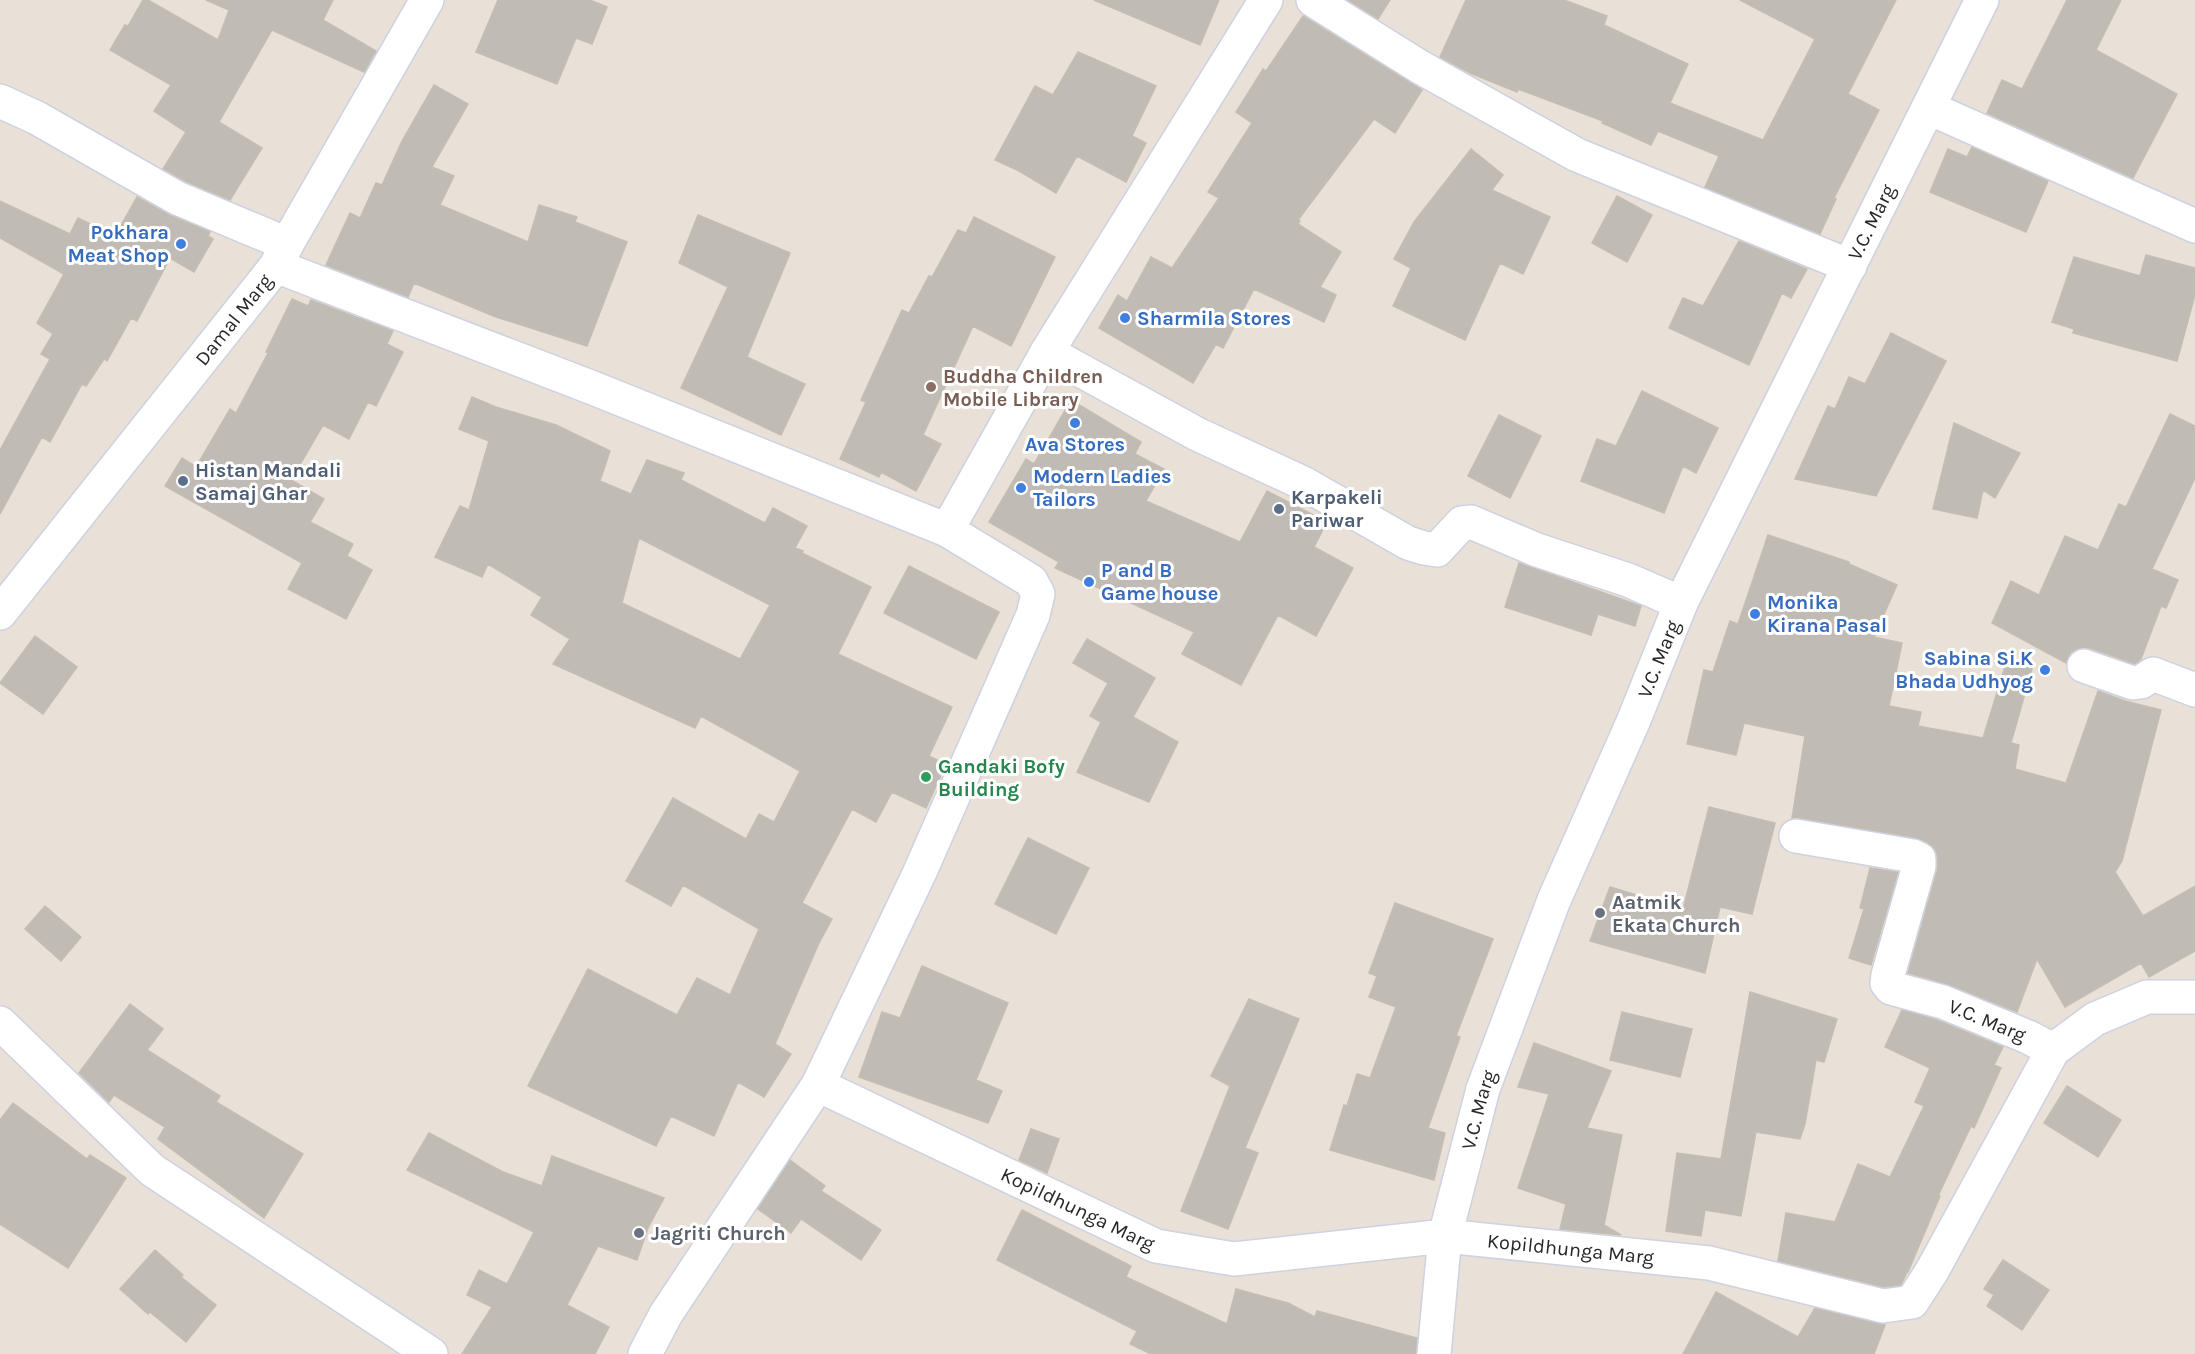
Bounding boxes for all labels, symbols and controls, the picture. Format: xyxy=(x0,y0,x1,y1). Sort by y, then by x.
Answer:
street label: V.C. Marg xyxy=(1843,181,1900,264)
place label: Pokhara Meat Shop xyxy=(68,221,169,267)
marker: Pokhara Meat Shop xyxy=(174,237,188,251)
street label: Damal Marg xyxy=(190,269,277,370)
place label: Sharmila Stores xyxy=(1137,307,1291,330)
marker: Sharmila Stores xyxy=(1118,311,1132,325)
place label: Buddha Children Mobile Library xyxy=(943,365,1103,411)
marker: Buddha Children Mobile Library xyxy=(924,380,938,394)
marker: Ava Stores xyxy=(1068,416,1082,430)
place label: Ava Stores xyxy=(1025,433,1125,456)
place label: Histan Mandali Samaj Ghar xyxy=(195,459,342,505)
place label: Modern Ladies Tailors xyxy=(1033,465,1172,511)
marker: Histan Mandali Samaj Ghar xyxy=(176,474,190,488)
marker: Modern Ladies Tailors xyxy=(1014,481,1028,495)
place label: Karpakeli Pariwar xyxy=(1291,486,1383,532)
marker: Karpakeli Pariwar xyxy=(1272,502,1286,516)
place label: P and B Game house xyxy=(1101,559,1218,605)
marker: P and B Game house xyxy=(1082,575,1096,589)
place label: Monika Kirana Pasal xyxy=(1767,591,1887,637)
marker: Monika Kirana Pasal xyxy=(1748,607,1762,621)
street label: V.C. Marg xyxy=(1633,617,1685,701)
place label: Sabina Si.K Bhada Udhyog xyxy=(1895,647,2033,693)
marker: Sabina Si.K Bhada Udhyog xyxy=(2038,663,2052,677)
place label: Gandaki Bofy Building xyxy=(938,755,1065,801)
marker: Gandaki Bofy Building xyxy=(919,770,933,784)
place label: Aatmik Ekata Church xyxy=(1612,891,1740,937)
marker: Aatmik Ekata Church xyxy=(1593,906,1607,920)
street label: V.C. Marg xyxy=(1945,995,2029,1047)
street label: V.C. Marg xyxy=(1457,1067,1501,1152)
street label: Kopildhunga Marg xyxy=(997,1163,1158,1256)
place label: Jagriti Church xyxy=(651,1222,786,1245)
marker: Jagriti Church xyxy=(632,1226,646,1240)
street label: Kopildhunga Marg xyxy=(1486,1229,1655,1269)

